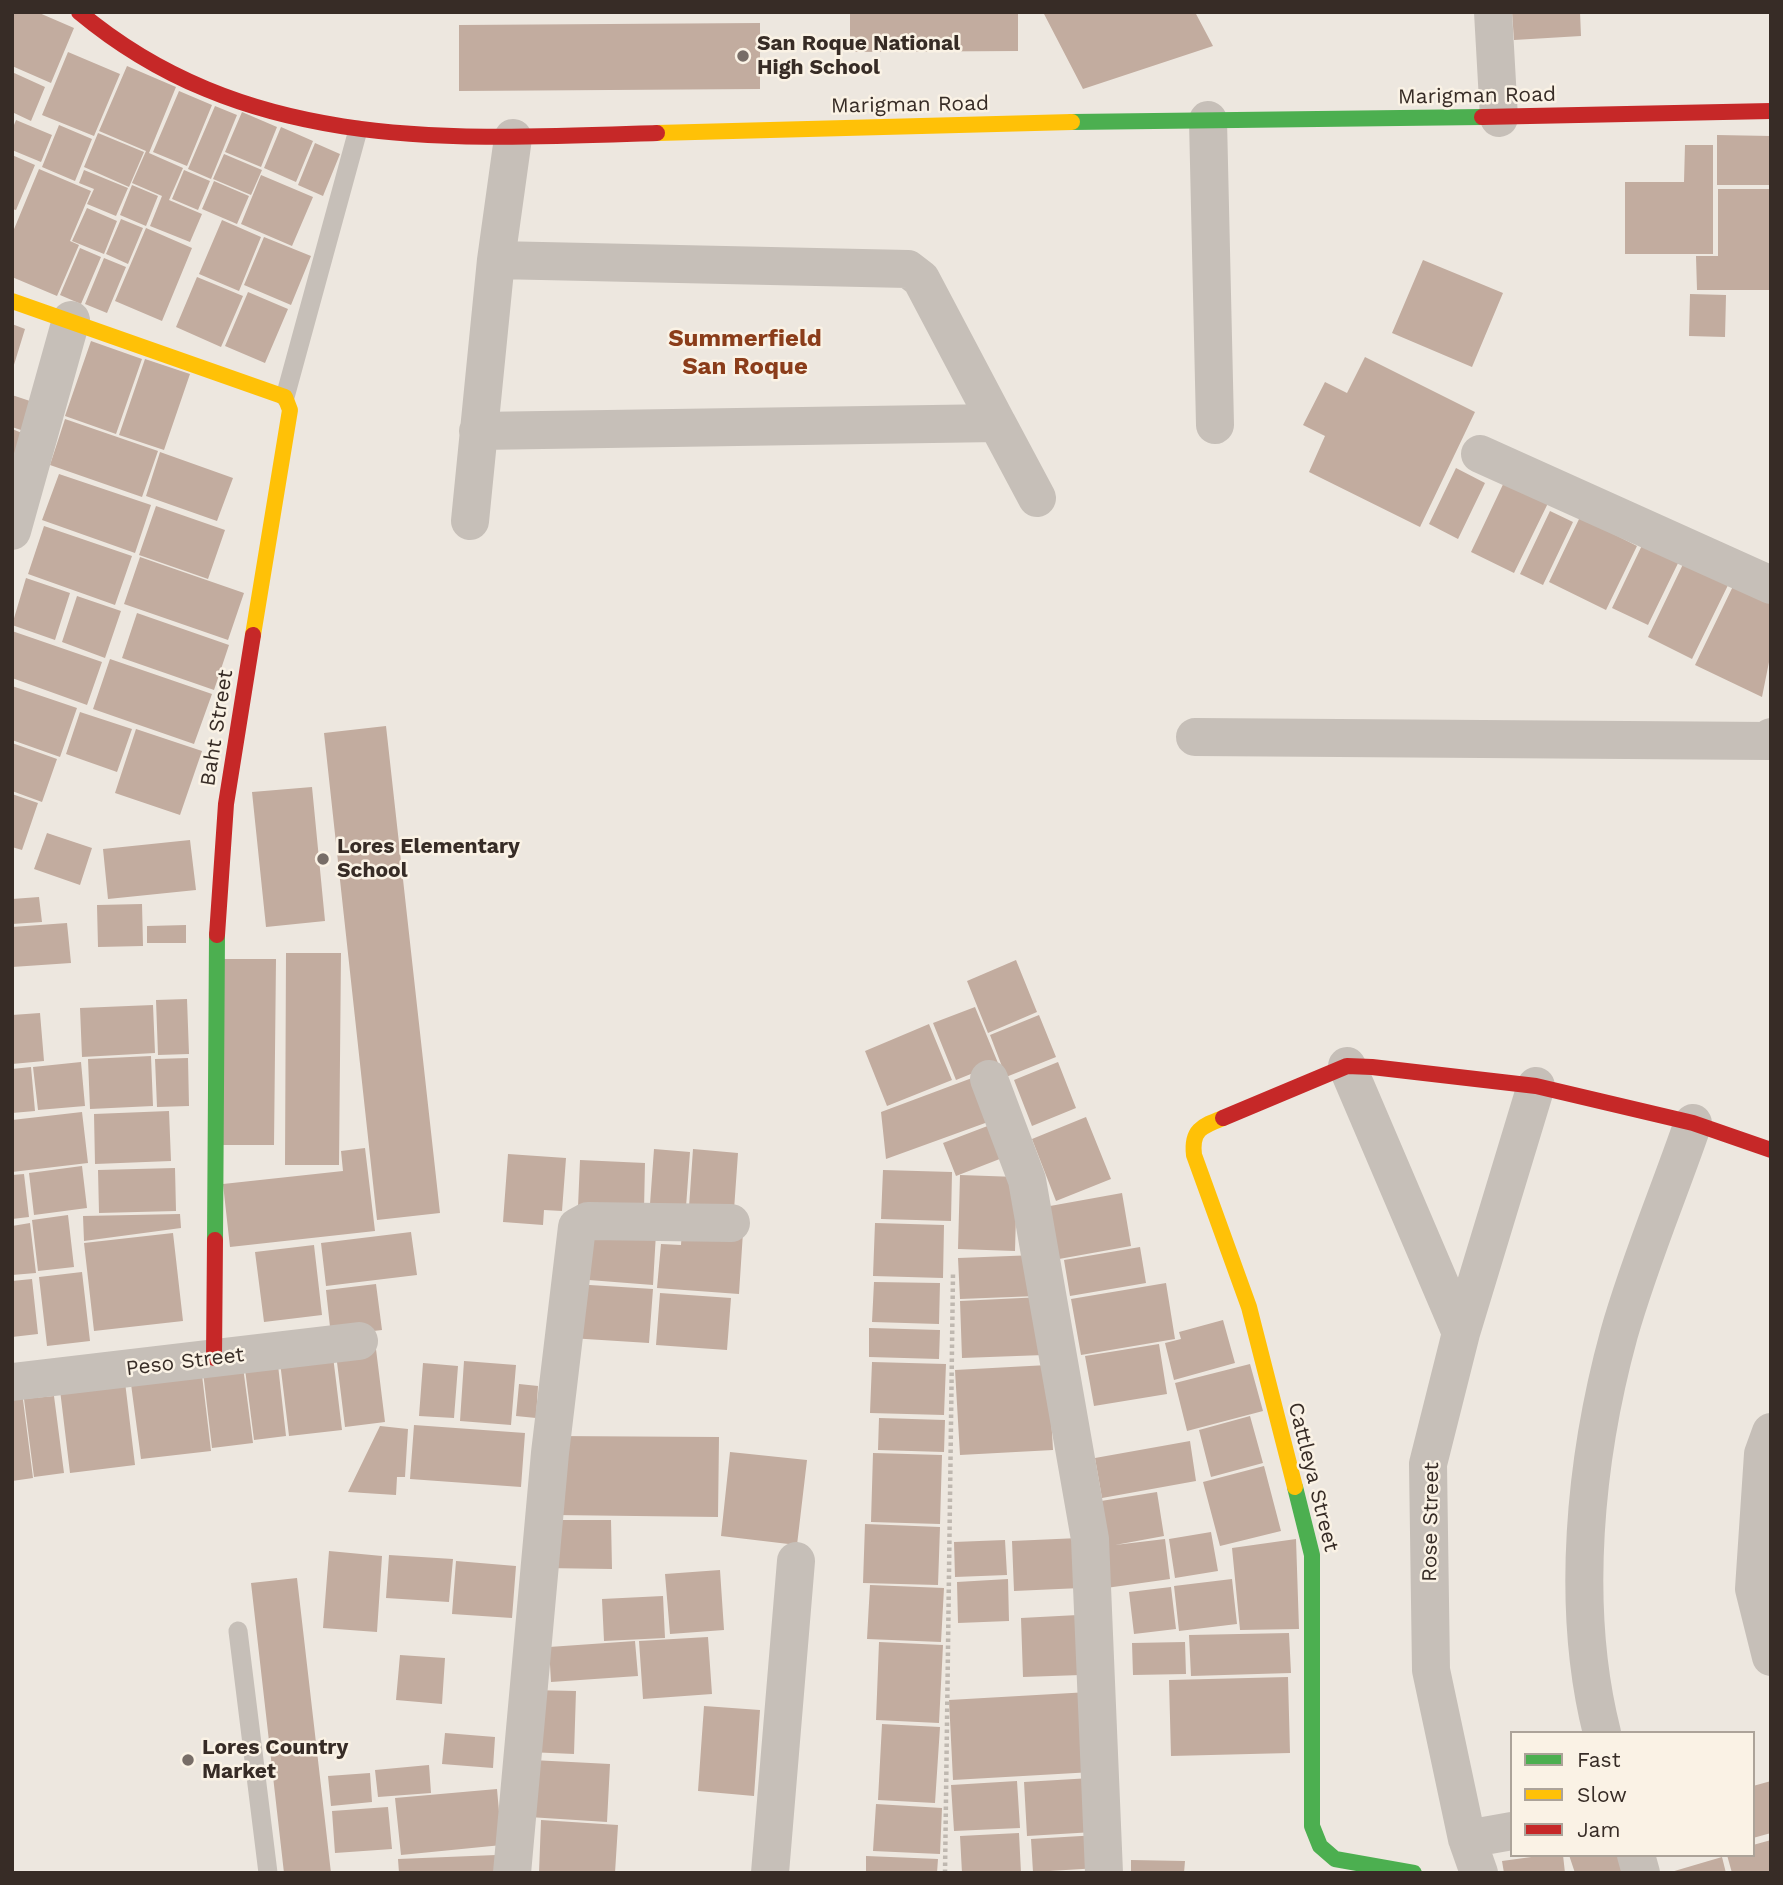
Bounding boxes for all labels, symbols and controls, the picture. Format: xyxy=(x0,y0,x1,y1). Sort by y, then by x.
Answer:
place label: San Roque National High School xyxy=(757,31,960,81)
marker: San Roque National High School xyxy=(735,48,751,64)
street label: Marigman Road xyxy=(1398,82,1556,110)
street label: Marigman Road xyxy=(831,91,989,119)
district label: Summerfield San Roque xyxy=(668,325,822,381)
street label: Baht Street xyxy=(195,668,239,788)
place label: Lores Elementary School xyxy=(337,834,520,884)
marker: Lores Elementary School xyxy=(315,851,331,867)
street label: Peso Street xyxy=(125,1342,245,1382)
street label: Cattleya Street xyxy=(1282,1400,1344,1554)
street label: Rose Street xyxy=(1417,1462,1445,1582)
legend xyxy=(1510,1731,1755,1857)
place label: Lores Country Market xyxy=(202,1735,348,1785)
text: Fast xyxy=(1577,1747,1621,1772)
marker: Lores Country Market xyxy=(180,1752,196,1768)
text: Slow xyxy=(1577,1782,1627,1807)
text: Jam xyxy=(1577,1817,1620,1842)

